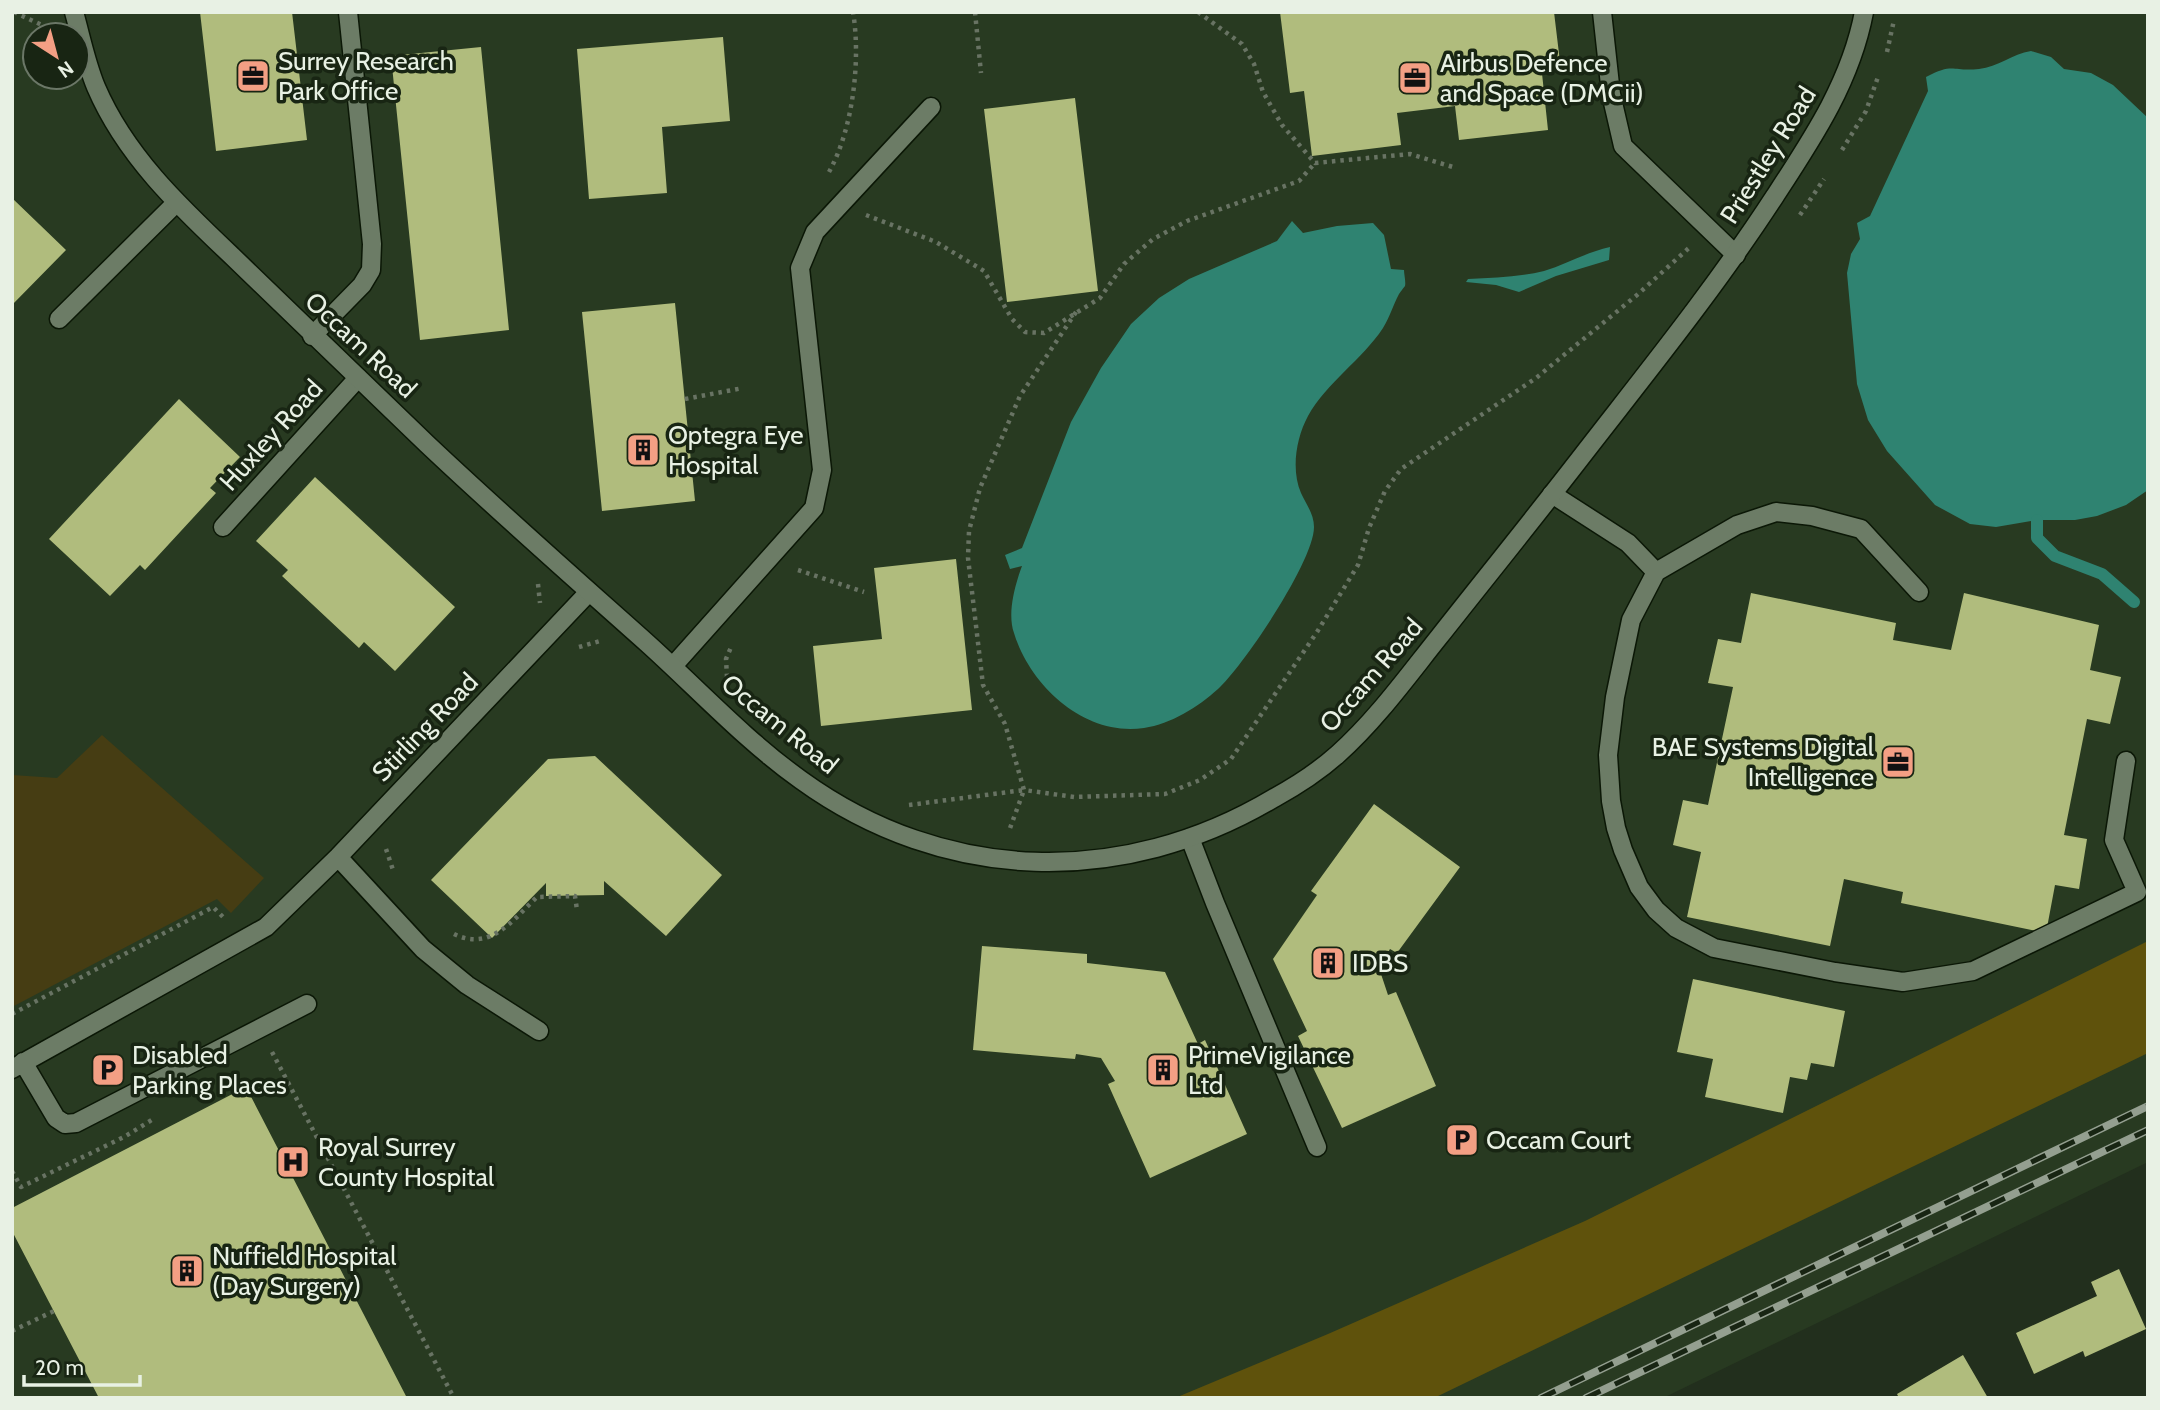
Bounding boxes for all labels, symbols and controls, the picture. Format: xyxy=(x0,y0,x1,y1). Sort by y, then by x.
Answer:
north arrow xyxy=(21,21,91,91)
place label: Surrey Research Park Office xyxy=(278,45,454,107)
place label: Airbus Defence and Space (DMCii) xyxy=(1440,47,1644,109)
text: N xyxy=(54,56,78,83)
office icon: Surrey Research Park Office xyxy=(234,57,272,95)
office icon: Airbus Defence and Space (DMCii) xyxy=(1396,59,1434,97)
street label: Priestley Road xyxy=(1713,80,1823,230)
street label: Occam Road xyxy=(299,285,423,405)
street label: Huxley Road xyxy=(213,373,329,497)
place label: Optegra Eye Hospital xyxy=(668,419,804,481)
building icon: Optegra Eye Hospital xyxy=(624,431,662,469)
street label: Occam Road xyxy=(1313,611,1429,739)
street label: Stirling Road xyxy=(365,666,485,788)
street label: Occam Road xyxy=(715,667,845,781)
place label: BAE Systems Digital Intelligence xyxy=(1652,731,1874,793)
office icon: BAE Systems Digital Intelligence xyxy=(1879,743,1917,781)
building icon: IDBS xyxy=(1309,944,1347,982)
place label: IDBS xyxy=(1352,947,1408,979)
place label: Disabled Parking Places xyxy=(132,1039,287,1101)
place label: PrimeVigilance Ltd xyxy=(1188,1039,1351,1101)
parking icon: Disabled Parking Places xyxy=(89,1051,127,1089)
building icon: PrimeVigilance Ltd xyxy=(1144,1051,1182,1089)
parking icon: Occam Court xyxy=(1443,1121,1481,1159)
place label: Occam Court xyxy=(1486,1124,1631,1156)
place label: Royal Surrey County Hospital xyxy=(318,1131,494,1193)
hospital icon: Royal Surrey County Hospital xyxy=(274,1143,312,1181)
place label: Nuffield Hospital (Day Surgery) xyxy=(212,1240,396,1302)
building icon: Nuffield Hospital (Day Surgery) xyxy=(168,1252,206,1290)
scale bar xyxy=(24,1344,140,1388)
text: 20 m xyxy=(35,1355,84,1380)

